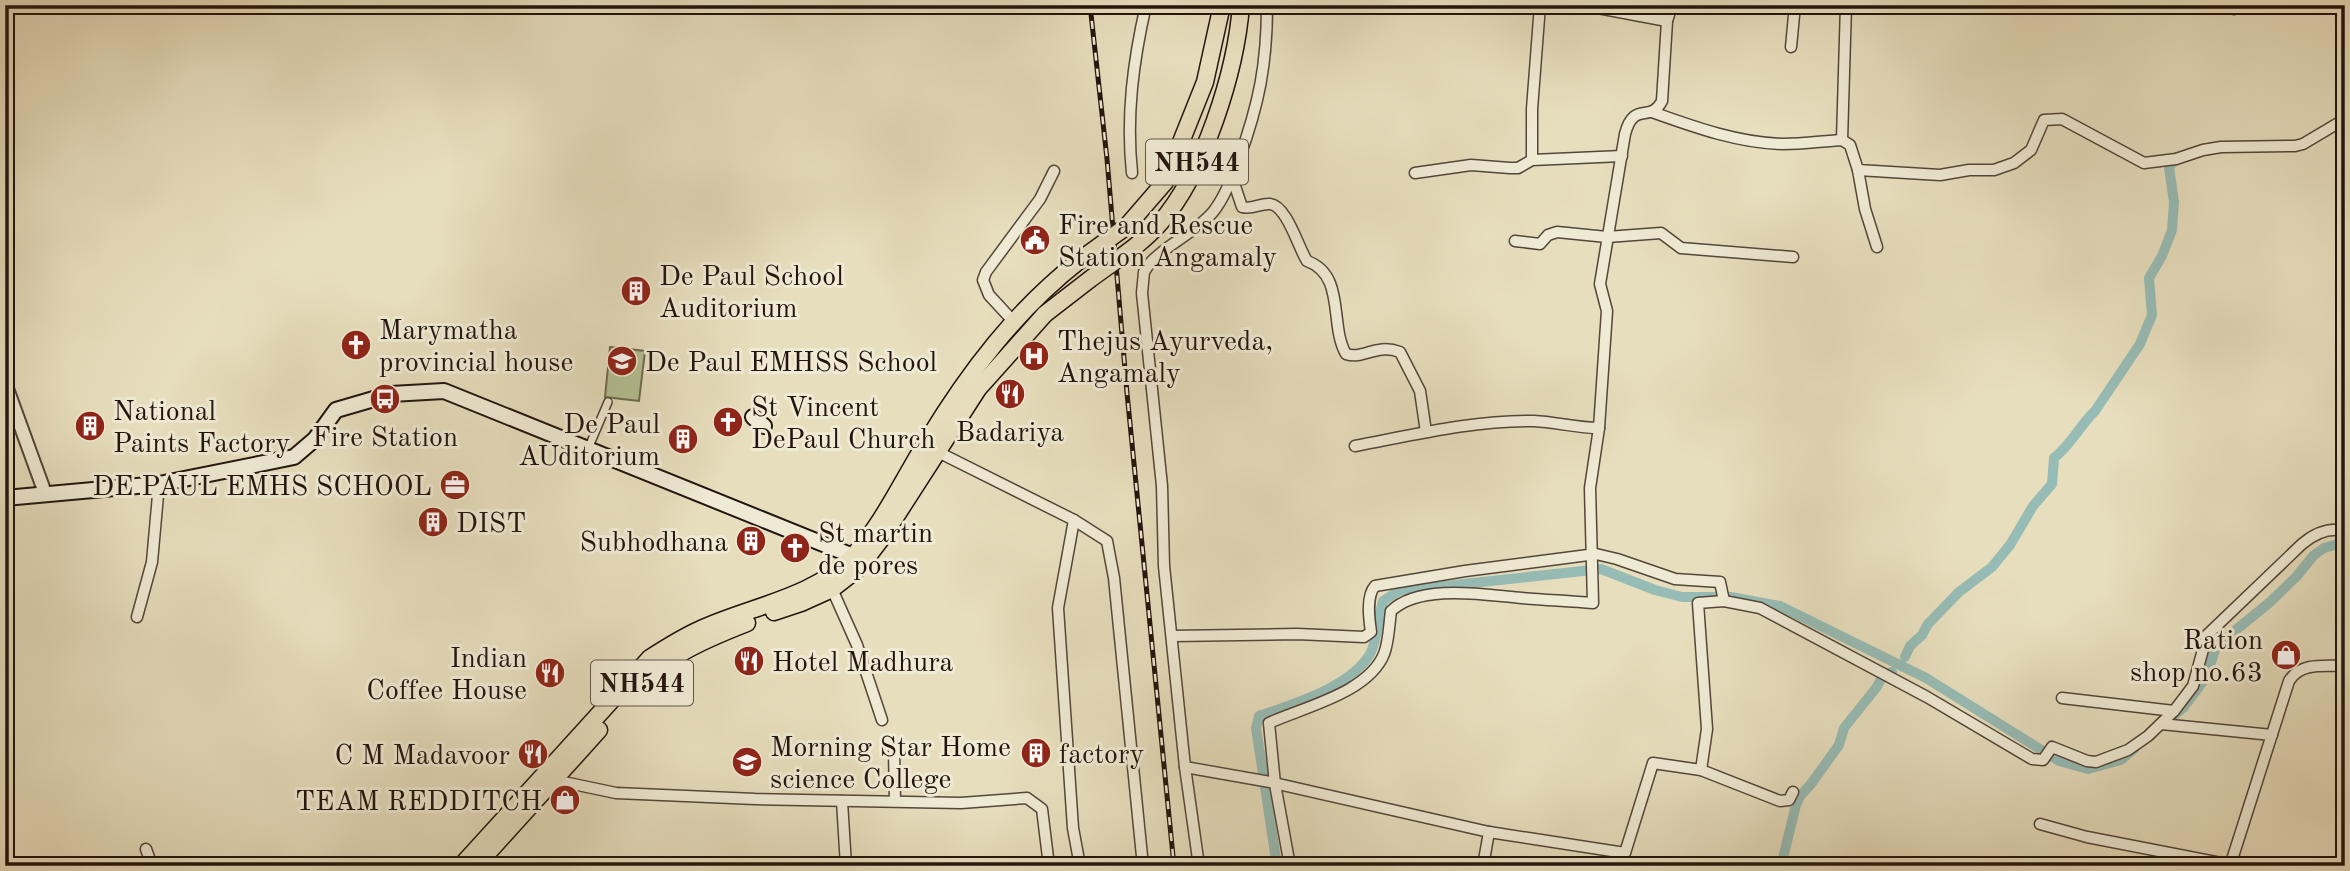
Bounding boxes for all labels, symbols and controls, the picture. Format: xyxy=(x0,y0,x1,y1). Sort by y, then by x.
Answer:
road number: NH544 xyxy=(1146,140,1248,184)
place label: Fire and Rescue Station Angamaly xyxy=(1058,213,1277,273)
public building icon: Fire and Rescue Station Angamaly xyxy=(1018,223,1052,257)
place label: De Paul School Auditorium xyxy=(659,264,844,324)
building icon: De Paul School Auditorium xyxy=(619,274,653,308)
place label: Marymatha provincial house xyxy=(379,318,573,378)
church icon: Marymatha provincial house xyxy=(339,328,373,362)
place label: Thejus Ayurveda, Angamaly xyxy=(1057,329,1273,389)
hospital icon: Thejus Ayurveda, Angamaly xyxy=(1017,339,1051,373)
school or university icon: De Paul EMHSS School xyxy=(605,344,639,378)
place label: De Paul EMHSS School xyxy=(645,350,937,378)
restaurant icon: Badariya xyxy=(993,377,1027,411)
bus stop icon: Fire Station xyxy=(368,382,402,416)
place label: St Vincent DePaul Church xyxy=(751,395,936,455)
place label: National Paints Factory xyxy=(113,399,290,459)
church icon: St Vincent DePaul Church xyxy=(711,405,745,439)
building icon: National Paints Factory xyxy=(73,409,107,443)
place label: De Paul AUditorium xyxy=(518,412,660,472)
place label: Badariya xyxy=(956,420,1064,448)
building icon: De Paul AUditorium xyxy=(666,422,700,456)
place label: Fire Station xyxy=(312,425,458,453)
office icon: DE PAUL EMHS SCHOOL xyxy=(438,468,472,502)
place label: DE PAUL EMHS SCHOOL xyxy=(92,474,432,502)
building icon: DIST xyxy=(416,505,450,539)
place label: DIST xyxy=(456,511,526,539)
place label: St martin de pores xyxy=(818,521,933,581)
building icon: Subhodhana xyxy=(734,524,768,558)
place label: Subhodhana xyxy=(580,530,728,558)
church icon: St martin de pores xyxy=(778,531,812,565)
place label: Ration shop no.63 xyxy=(2130,628,2263,688)
shop icon: Ration shop no.63 xyxy=(2269,638,2303,672)
restaurant icon: Hotel Madhura xyxy=(732,644,766,678)
place label: Indian Coffee House xyxy=(366,646,527,706)
place label: Hotel Madhura xyxy=(772,650,954,678)
restaurant icon: Indian Coffee House xyxy=(533,656,567,690)
road number: NH544 xyxy=(591,660,693,706)
place label: Morning Star Home science College xyxy=(770,735,1011,795)
building icon: factory xyxy=(1019,736,1053,770)
restaurant icon: C M Madavoor xyxy=(516,737,550,771)
place label: factory xyxy=(1059,742,1144,770)
place label: C M Madavoor xyxy=(334,743,510,771)
school or university icon: Morning Star Home science College xyxy=(730,745,764,779)
shop icon: TEAM REDDITCH xyxy=(548,783,582,817)
place label: TEAM REDDITCH xyxy=(295,789,542,817)

